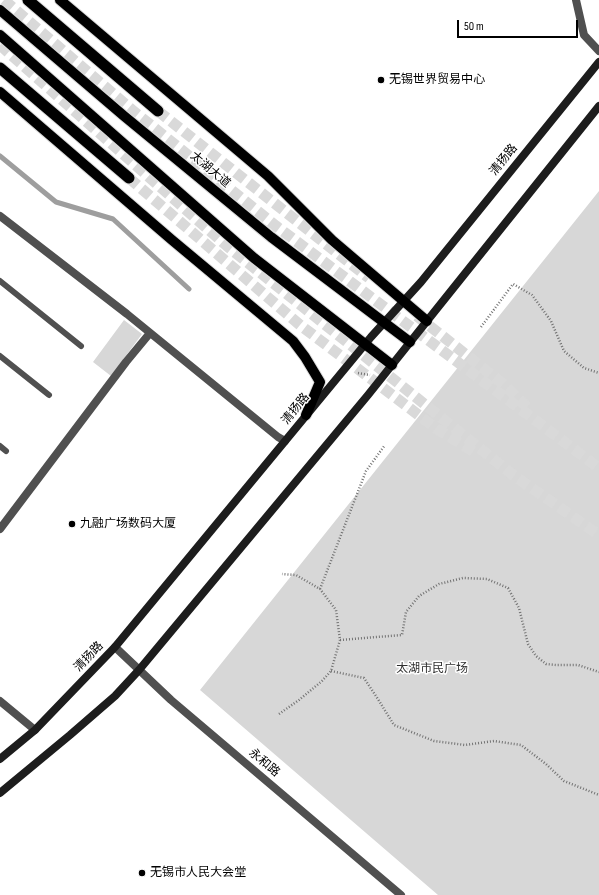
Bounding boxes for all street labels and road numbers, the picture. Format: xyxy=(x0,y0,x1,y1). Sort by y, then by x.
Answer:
street label: 清扬路 xyxy=(487,141,521,179)
street label: 太湖大道 xyxy=(187,149,233,191)
street label: 清扬路 xyxy=(279,390,313,428)
street label: 清扬路 xyxy=(71,639,107,675)
street label: 永和路 xyxy=(246,746,282,780)

